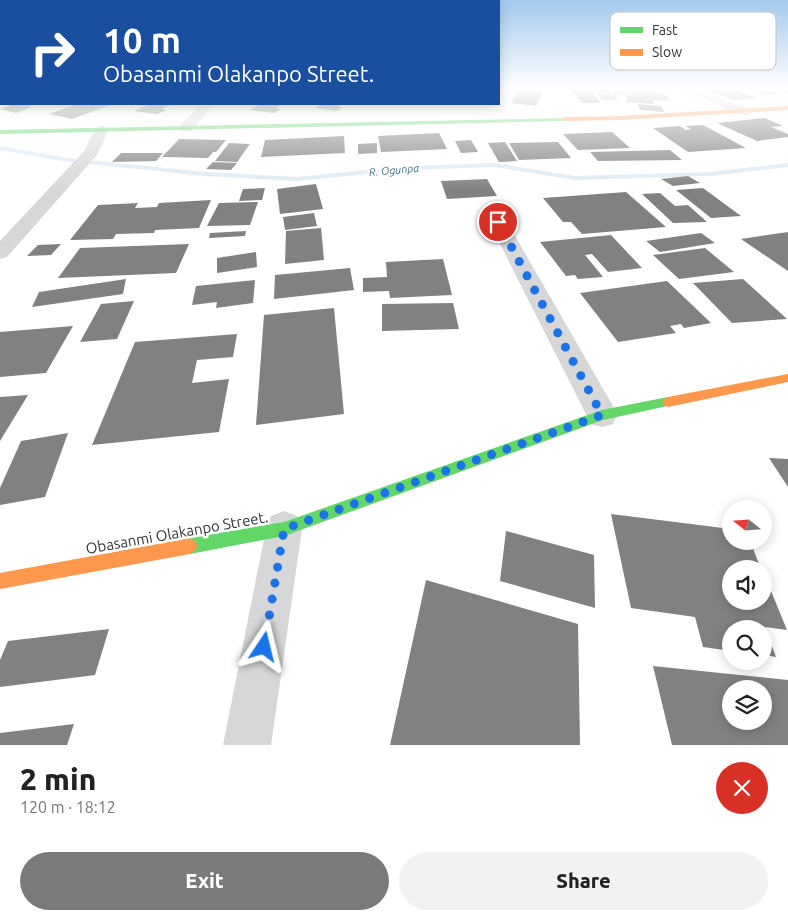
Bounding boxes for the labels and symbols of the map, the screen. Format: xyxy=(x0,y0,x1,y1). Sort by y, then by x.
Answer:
legend xyxy=(610,12,776,70)
text: Fast xyxy=(652,22,678,38)
text: Slow xyxy=(652,44,682,60)
water label: R. Ogunpa xyxy=(368,162,420,178)
pin xyxy=(477,201,519,243)
north arrow xyxy=(722,500,772,550)
street label: Obasanmi Olakanpo Street. xyxy=(84,508,269,557)
position arrow xyxy=(237,620,289,672)

